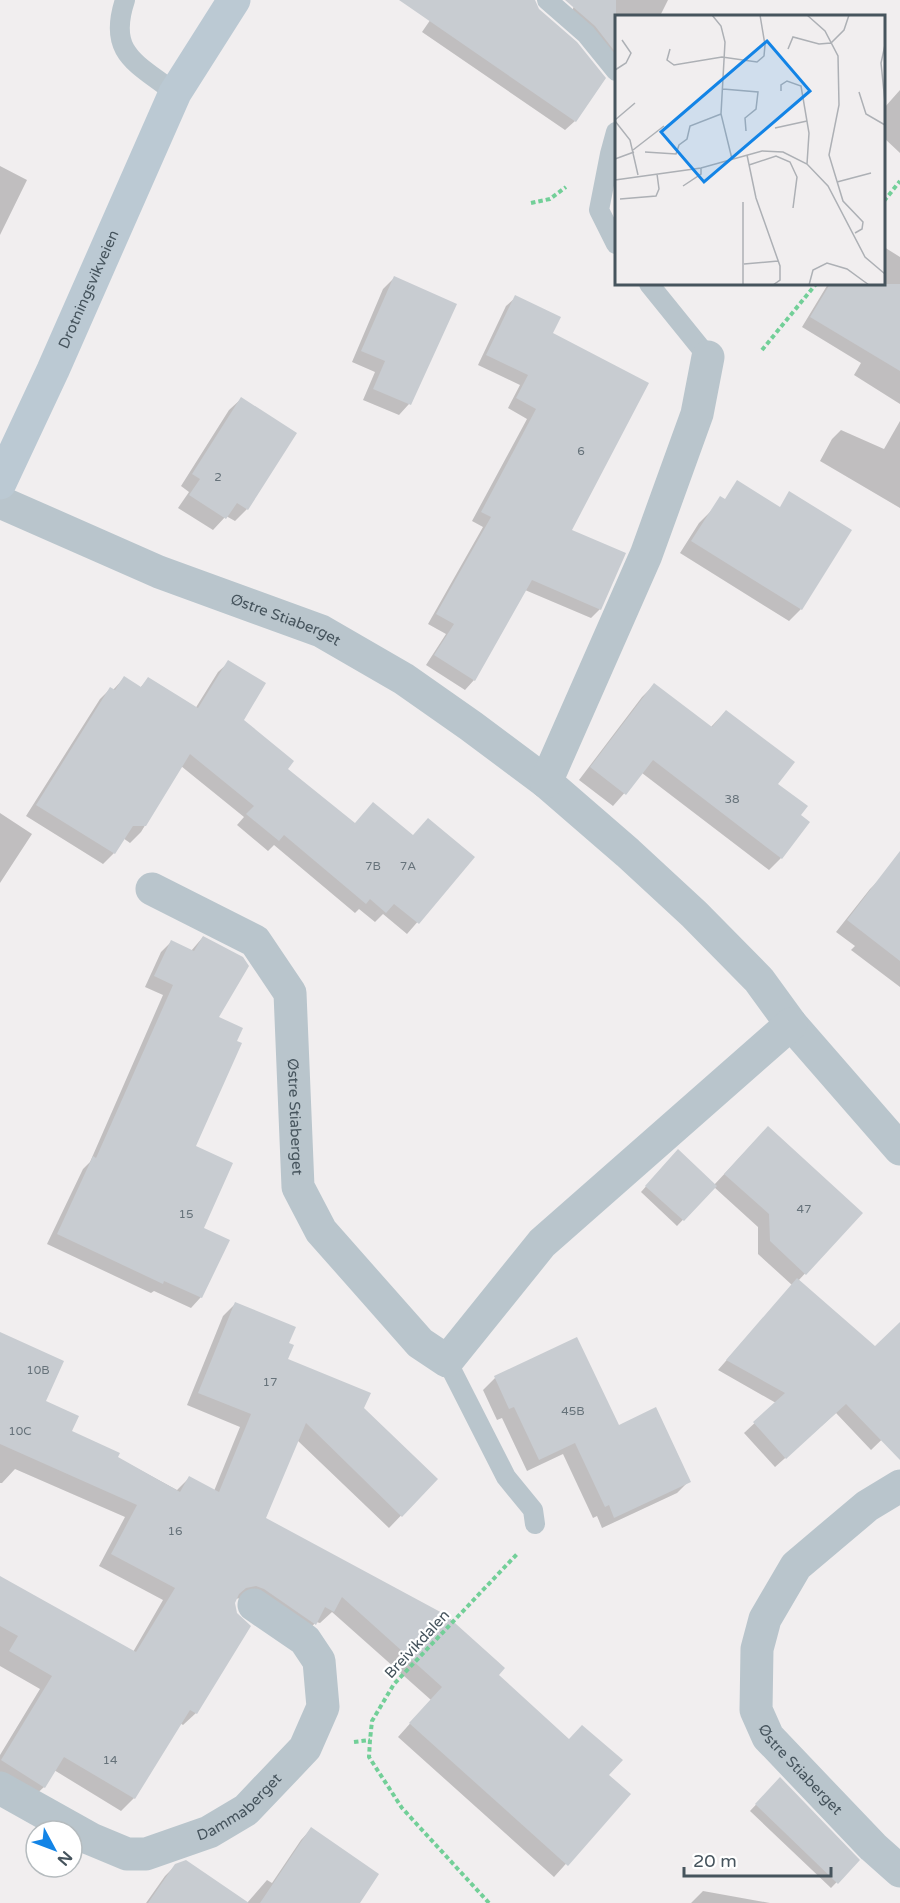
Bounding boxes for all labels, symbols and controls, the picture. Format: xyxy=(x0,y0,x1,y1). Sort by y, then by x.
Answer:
inset map xyxy=(615,15,885,285)
street label: Drotningsvikveien xyxy=(55,227,123,351)
house number: 6 xyxy=(577,444,585,458)
house number: 2 xyxy=(214,470,222,484)
street label: Østre Stiaberget xyxy=(228,590,344,650)
house number: 38 xyxy=(724,792,740,806)
house number: 7B xyxy=(365,859,381,873)
house number: 7A xyxy=(400,859,416,873)
street label: Østre Stiaberget xyxy=(284,1058,307,1176)
house number: 47 xyxy=(796,1202,812,1216)
house number: 15 xyxy=(178,1207,194,1221)
house number: 10B xyxy=(26,1363,50,1377)
house number: 17 xyxy=(262,1375,278,1389)
house number: 45B xyxy=(561,1404,585,1418)
house number: 10C xyxy=(8,1424,32,1438)
house number: 16 xyxy=(167,1524,183,1538)
street label: Breivikdalen xyxy=(381,1606,453,1682)
street label: Østre Stiaberget xyxy=(754,1721,846,1819)
house number: 14 xyxy=(102,1753,118,1767)
street label: Dammaberget xyxy=(194,1769,285,1845)
north arrow xyxy=(24,1819,84,1879)
scale bar xyxy=(684,1840,831,1878)
text: N xyxy=(53,1847,76,1870)
text: 20 m xyxy=(693,1850,737,1872)

